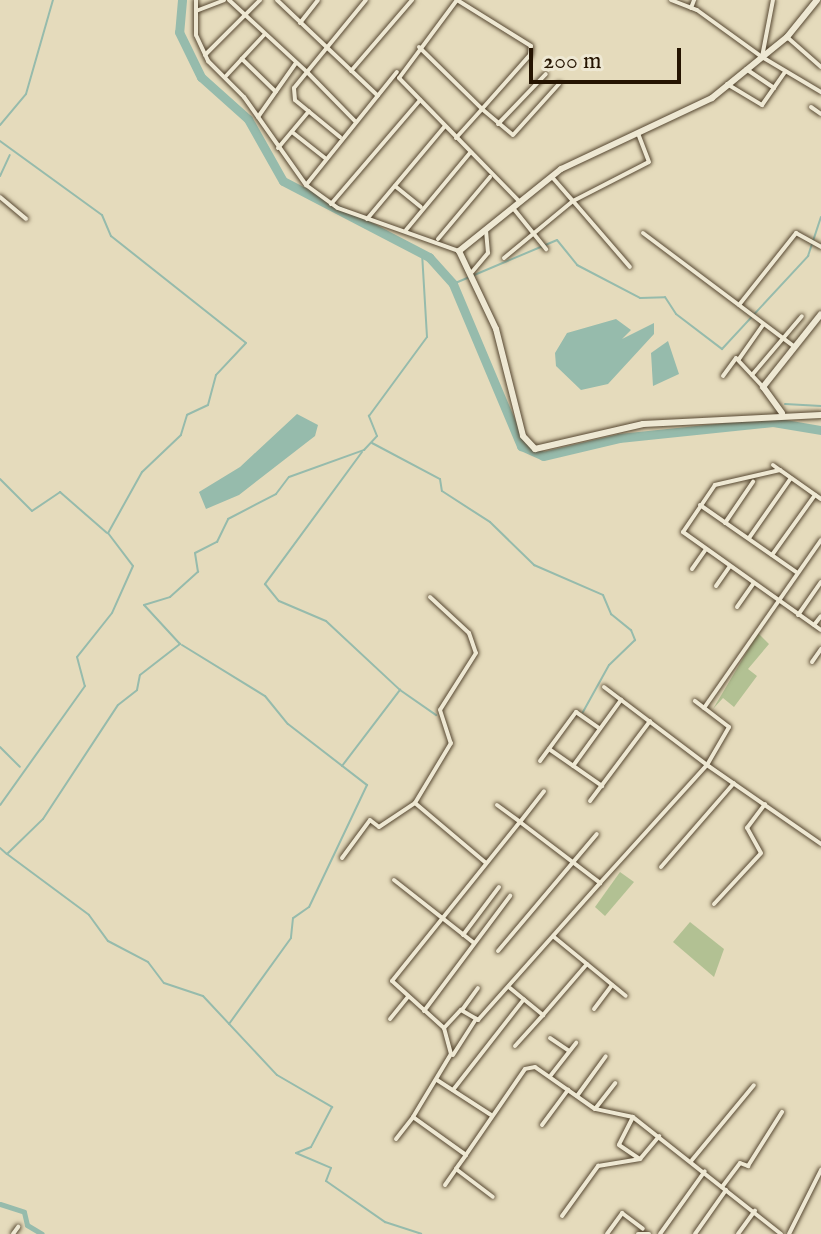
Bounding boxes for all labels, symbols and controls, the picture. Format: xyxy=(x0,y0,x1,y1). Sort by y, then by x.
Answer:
scale bar xyxy=(533,32,685,82)
text: 200 m xyxy=(543,46,602,77)

